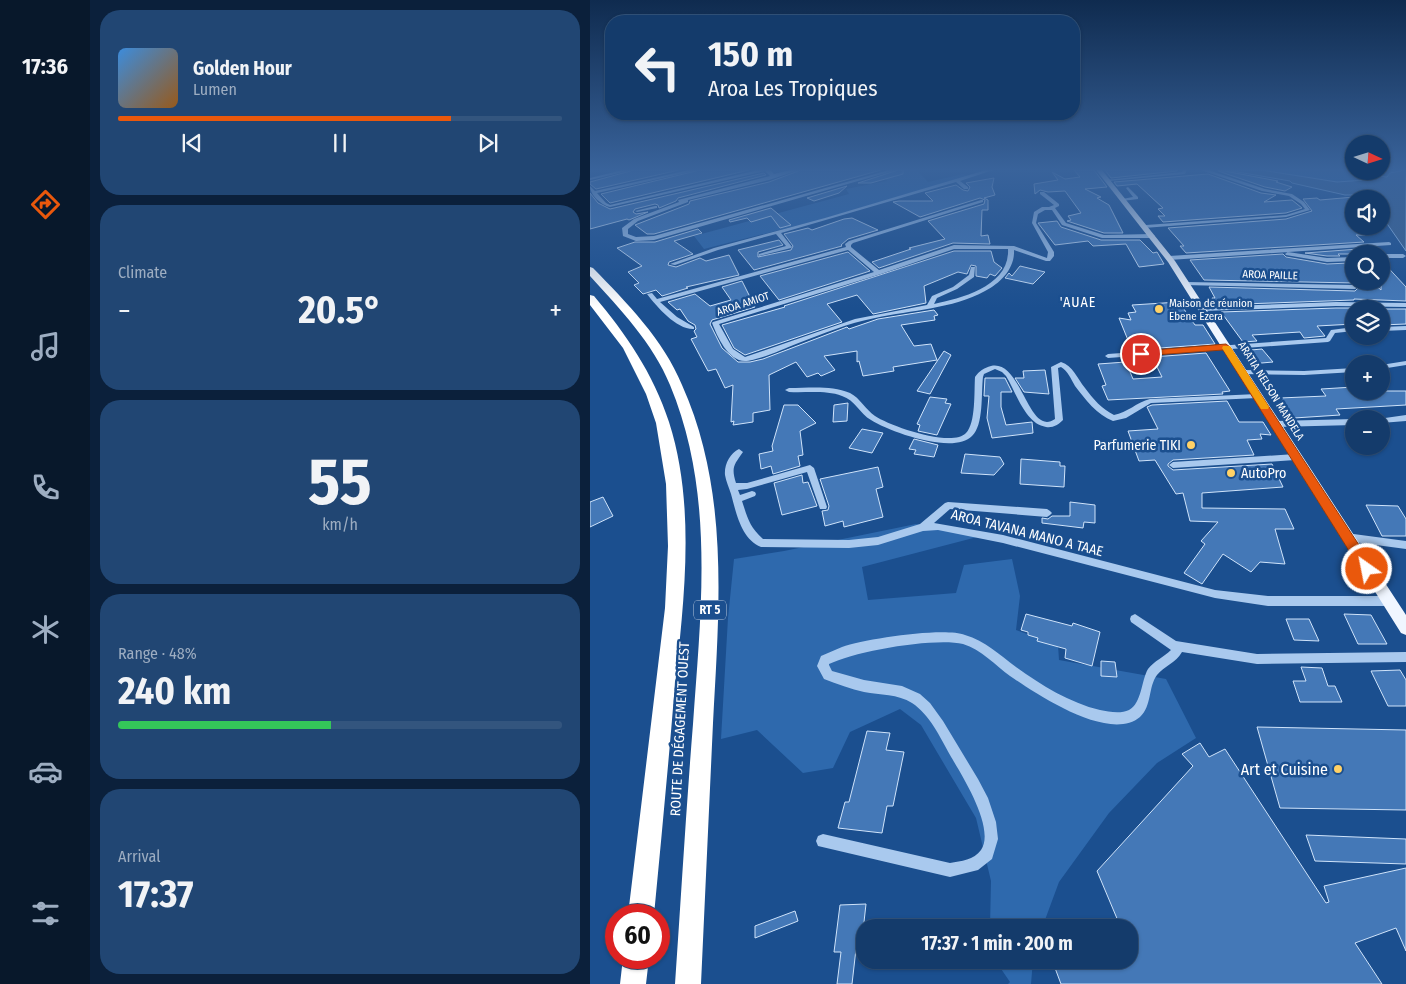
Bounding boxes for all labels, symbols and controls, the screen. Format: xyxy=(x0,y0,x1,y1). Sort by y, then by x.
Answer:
text: 150 m xyxy=(708,33,793,75)
icon: left xyxy=(625,35,690,100)
text: 17:36 xyxy=(22,53,68,80)
text: Golden Hour xyxy=(193,57,292,80)
text: Aroa Les Tropiques xyxy=(708,75,878,102)
text: Lumen xyxy=(193,80,237,99)
icon: previous xyxy=(178,129,206,157)
icon: pause xyxy=(326,129,354,157)
icon: next xyxy=(474,129,502,157)
north arrow xyxy=(1345,135,1390,180)
map controls xyxy=(1345,135,1390,455)
icon: directions xyxy=(28,187,63,222)
button: sound xyxy=(1345,190,1390,235)
button: search xyxy=(1345,245,1390,290)
text: Climate xyxy=(118,263,167,282)
street label: AROA PAILLE xyxy=(1242,268,1298,282)
text: 20.5° xyxy=(298,287,382,333)
street label: AROA AMIOT xyxy=(715,289,772,319)
text: − xyxy=(118,294,131,327)
text: + xyxy=(549,294,562,327)
district label: 'AUAE xyxy=(1060,294,1096,311)
place label: Maison de réunion Ebene Ezera xyxy=(1169,297,1253,323)
button: layers xyxy=(1345,300,1390,345)
marker: Maison de réunion Ebene Ezera xyxy=(1153,303,1165,315)
icon: music xyxy=(28,329,63,364)
pin xyxy=(1120,333,1162,375)
street label: ARATIA NELSON MANDELA xyxy=(1235,339,1307,443)
icon: arrive xyxy=(1127,340,1155,368)
button: + xyxy=(1345,355,1390,400)
button: − xyxy=(1345,410,1390,455)
place label: Parfumerie TIKI xyxy=(1094,437,1181,454)
marker: Parfumerie TIKI xyxy=(1185,439,1197,451)
text: 55 xyxy=(308,443,372,521)
place label: AutoPro xyxy=(1241,465,1286,482)
marker: AutoPro xyxy=(1225,467,1237,479)
icon: phone xyxy=(28,470,63,505)
street label: AROA TAVANA MANO A TAAE xyxy=(949,506,1105,560)
text: km/h xyxy=(322,515,358,534)
position arrow xyxy=(1340,542,1392,594)
road number: RT 5 xyxy=(694,600,726,620)
icon: climate xyxy=(28,612,63,647)
street label: ROUTE DE DÉGAGEMENT OUEST xyxy=(666,641,693,817)
text: Range · 48% xyxy=(118,644,197,663)
text: 240 km xyxy=(118,668,231,714)
icon: car xyxy=(28,754,63,789)
place label: Art et Cuisine xyxy=(1241,760,1328,779)
marker: Art et Cuisine xyxy=(1332,763,1344,775)
text: Arrival xyxy=(118,847,160,866)
text: 17:37 xyxy=(118,871,194,917)
icon: filters xyxy=(28,896,63,931)
speed limit sign: 60 xyxy=(605,904,670,969)
text: 17:37 · 1 min · 200 m xyxy=(921,932,1073,955)

